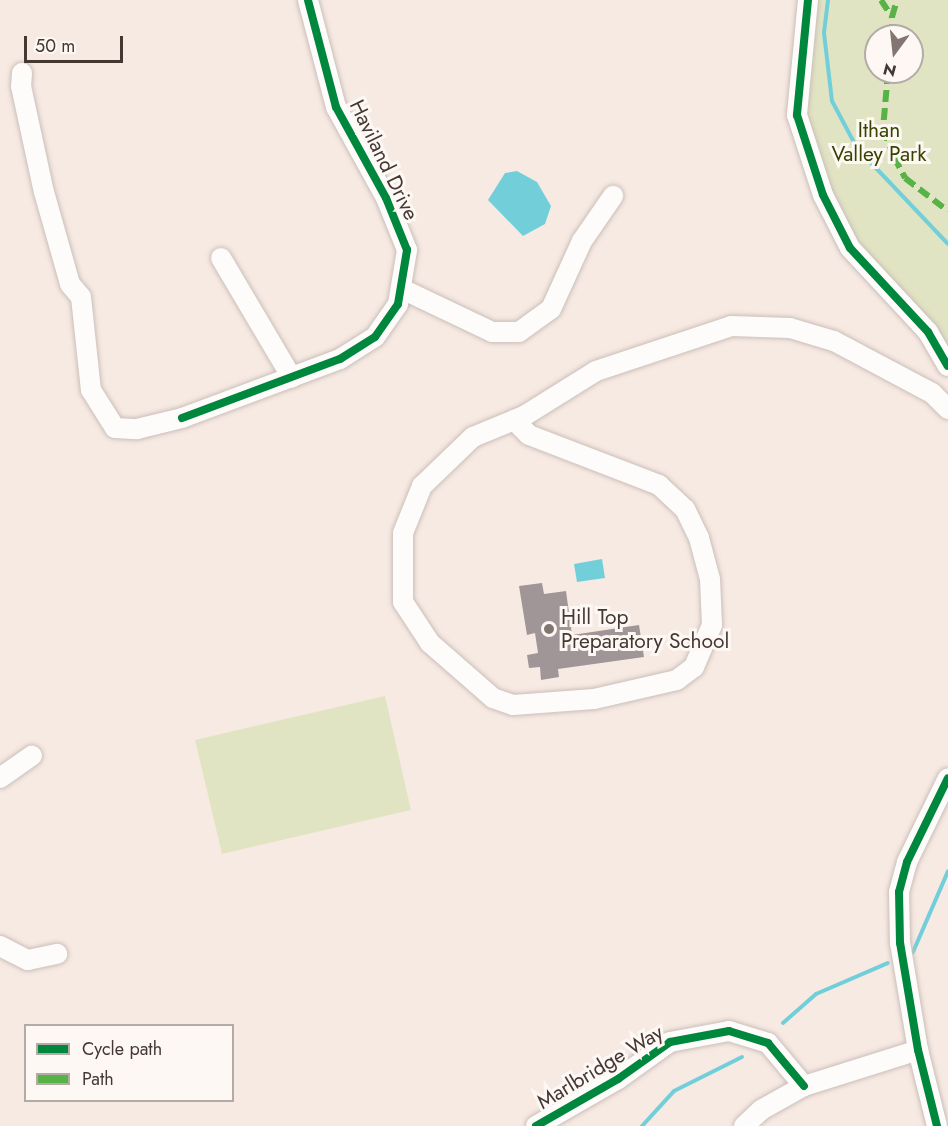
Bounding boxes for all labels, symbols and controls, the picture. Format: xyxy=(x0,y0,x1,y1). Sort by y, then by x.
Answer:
scale bar xyxy=(27,24,126,62)
north arrow xyxy=(864,24,924,84)
text: 50 m xyxy=(35,33,75,59)
text: N xyxy=(881,57,899,83)
street label: Haviland Drive xyxy=(344,96,424,224)
park label: Ithan Valley Park xyxy=(832,117,926,167)
place label: Hill Top Preparatory School xyxy=(561,604,729,654)
marker: Hill Top Preparatory School xyxy=(542,622,556,636)
street label: Marlbridge Way xyxy=(532,1019,668,1115)
legend xyxy=(24,1024,234,1102)
text: Cycle path xyxy=(82,1036,162,1062)
text: Path xyxy=(82,1066,114,1092)

